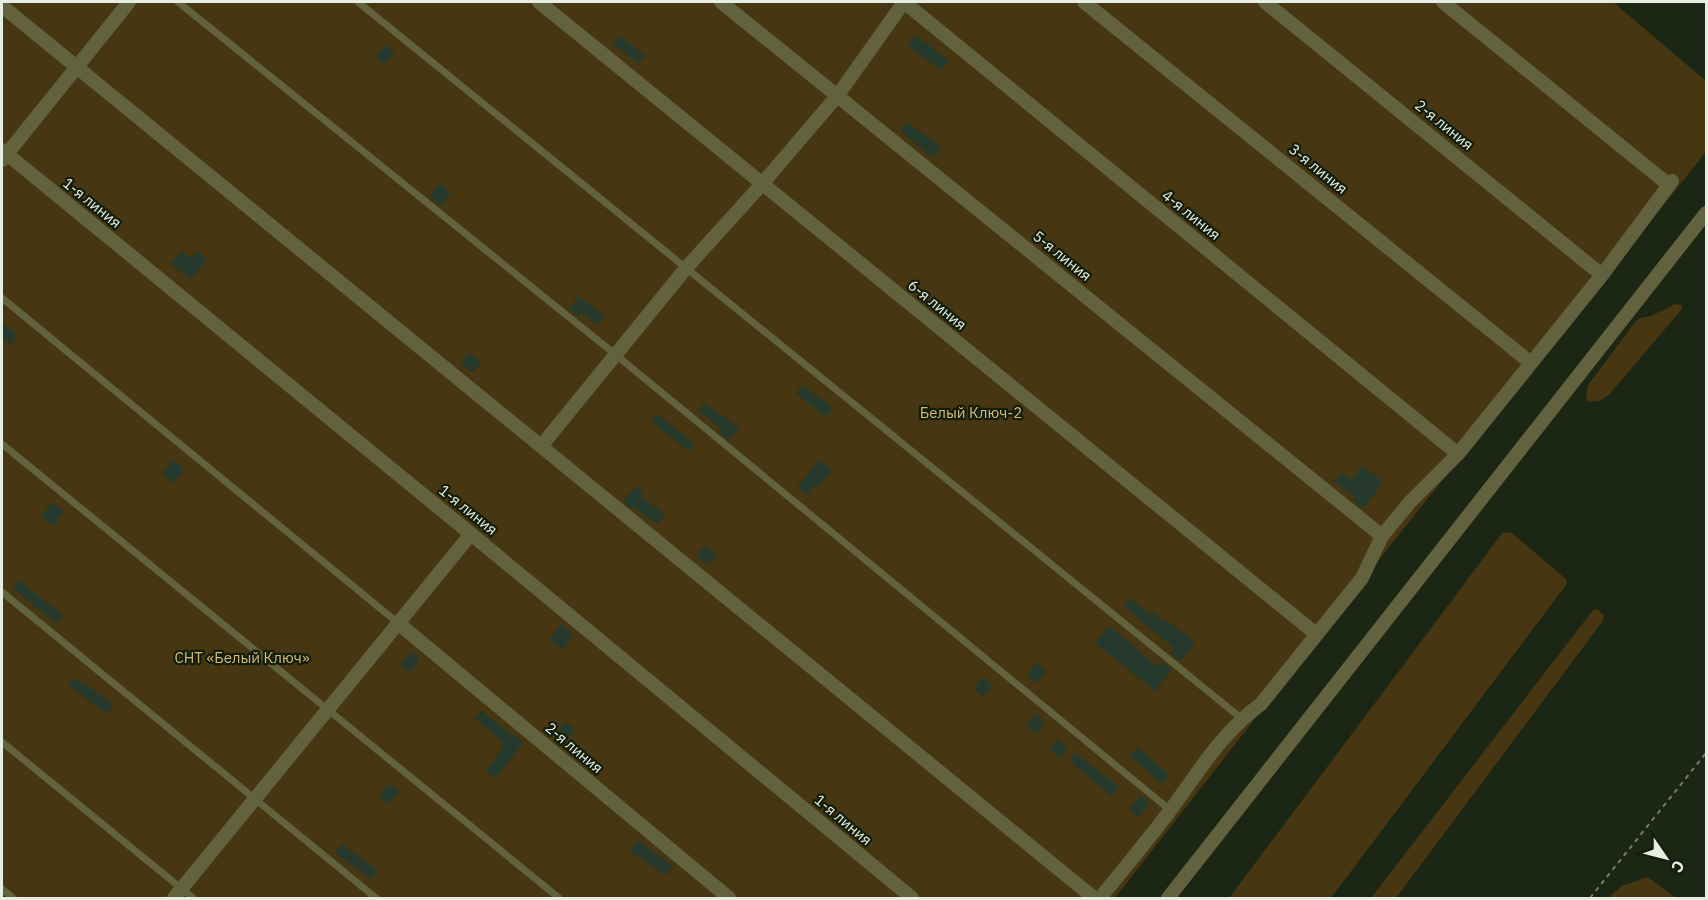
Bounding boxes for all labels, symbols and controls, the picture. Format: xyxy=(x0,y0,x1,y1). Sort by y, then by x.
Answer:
street label: 2-я линия xyxy=(1411,95,1477,154)
street label: 3-я линия xyxy=(1285,139,1351,198)
street label: 1-я линия xyxy=(59,173,125,232)
street label: 4-я линия xyxy=(1158,185,1224,244)
street label: 5-я линия xyxy=(1029,226,1095,285)
street label: 6-я линия xyxy=(904,275,970,334)
park label: Белый Ключ-2 xyxy=(920,403,1022,422)
street label: 1-я линия xyxy=(435,480,501,539)
park label: СНТ «Белый Ключ» xyxy=(174,648,310,667)
street label: 2-я линия xyxy=(542,718,607,777)
street label: 1-я линия xyxy=(811,790,876,849)
north arrow xyxy=(1636,828,1696,888)
text: С xyxy=(1667,857,1689,877)

